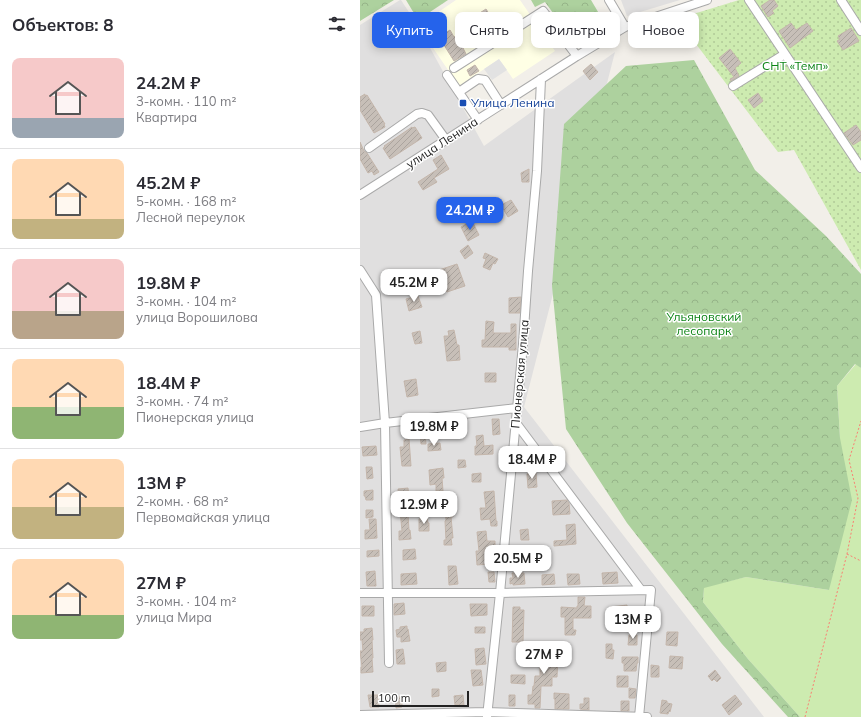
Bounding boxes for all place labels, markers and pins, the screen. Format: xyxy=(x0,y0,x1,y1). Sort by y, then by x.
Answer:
place label: Улица Ленина xyxy=(470,95,555,110)
marker: Улица Ленина xyxy=(458,98,468,108)
pin: 24.2M ₽ xyxy=(433,197,507,231)
pin: 45.2M ₽ xyxy=(377,269,451,303)
pin: 19.8M ₽ xyxy=(397,413,471,447)
pin: 18.4M ₽ xyxy=(495,446,569,480)
pin: 12.9M ₽ xyxy=(387,491,461,525)
pin: 20.5M ₽ xyxy=(481,545,555,579)
pin: 13M ₽ xyxy=(605,606,661,640)
pin: 27M ₽ xyxy=(516,641,572,675)

